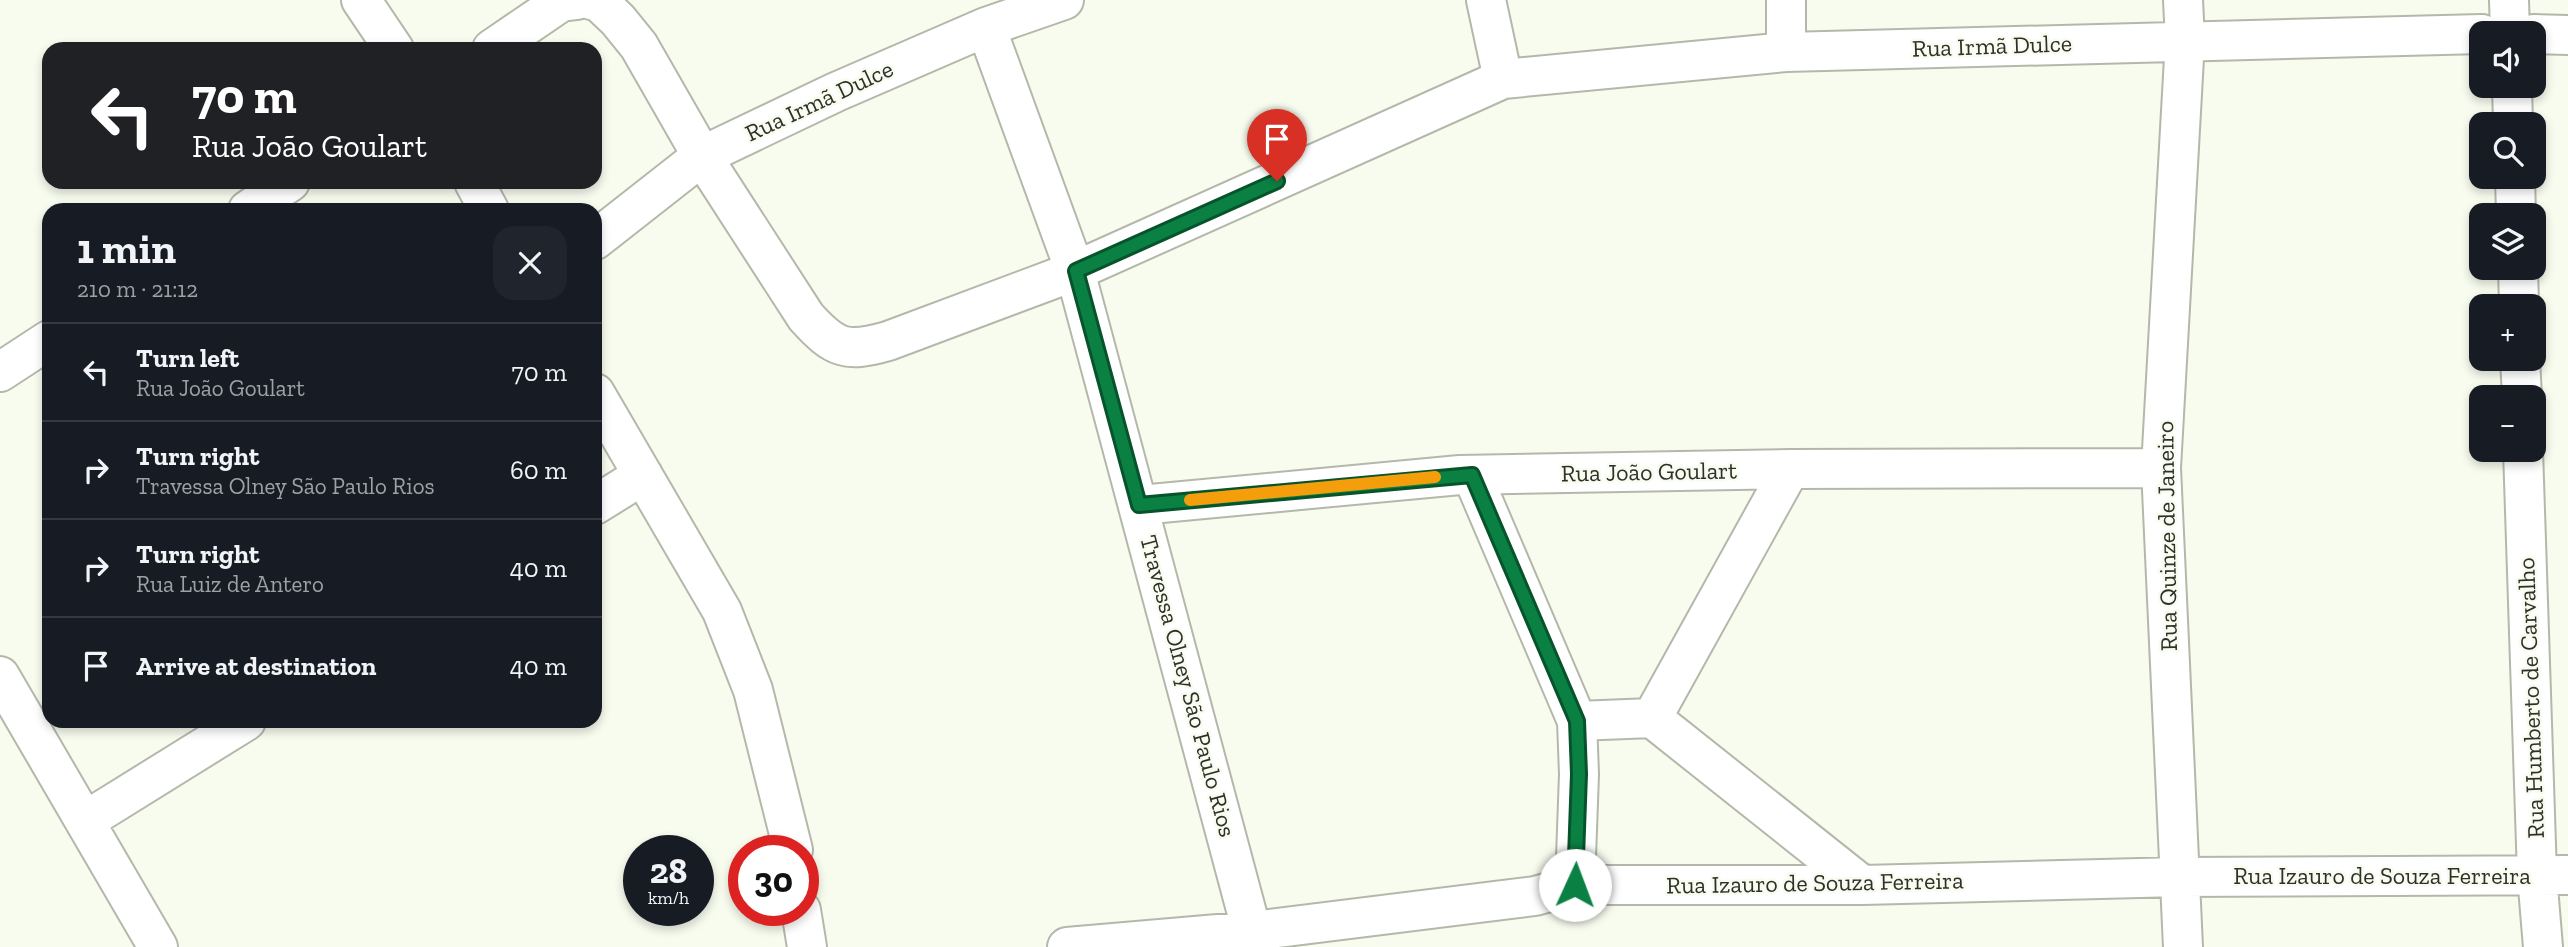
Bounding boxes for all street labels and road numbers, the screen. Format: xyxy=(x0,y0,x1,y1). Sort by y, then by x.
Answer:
street label: Rua Irmã Dulce xyxy=(1912,28,2072,63)
street label: Rua Irmã Dulce xyxy=(740,54,897,148)
street label: Rua Quinze de Janeiro xyxy=(2150,421,2183,651)
street label: Rua João Goulart xyxy=(1561,455,1737,488)
street label: Travessa Olney São Paulo Rios xyxy=(1134,532,1243,840)
street label: Rua Humberto de Carvalho xyxy=(2511,557,2550,839)
street label: Rua Izauro de Souza Ferreira xyxy=(2233,861,2531,890)
street label: Rua Izauro de Souza Ferreira xyxy=(1666,865,1964,900)

